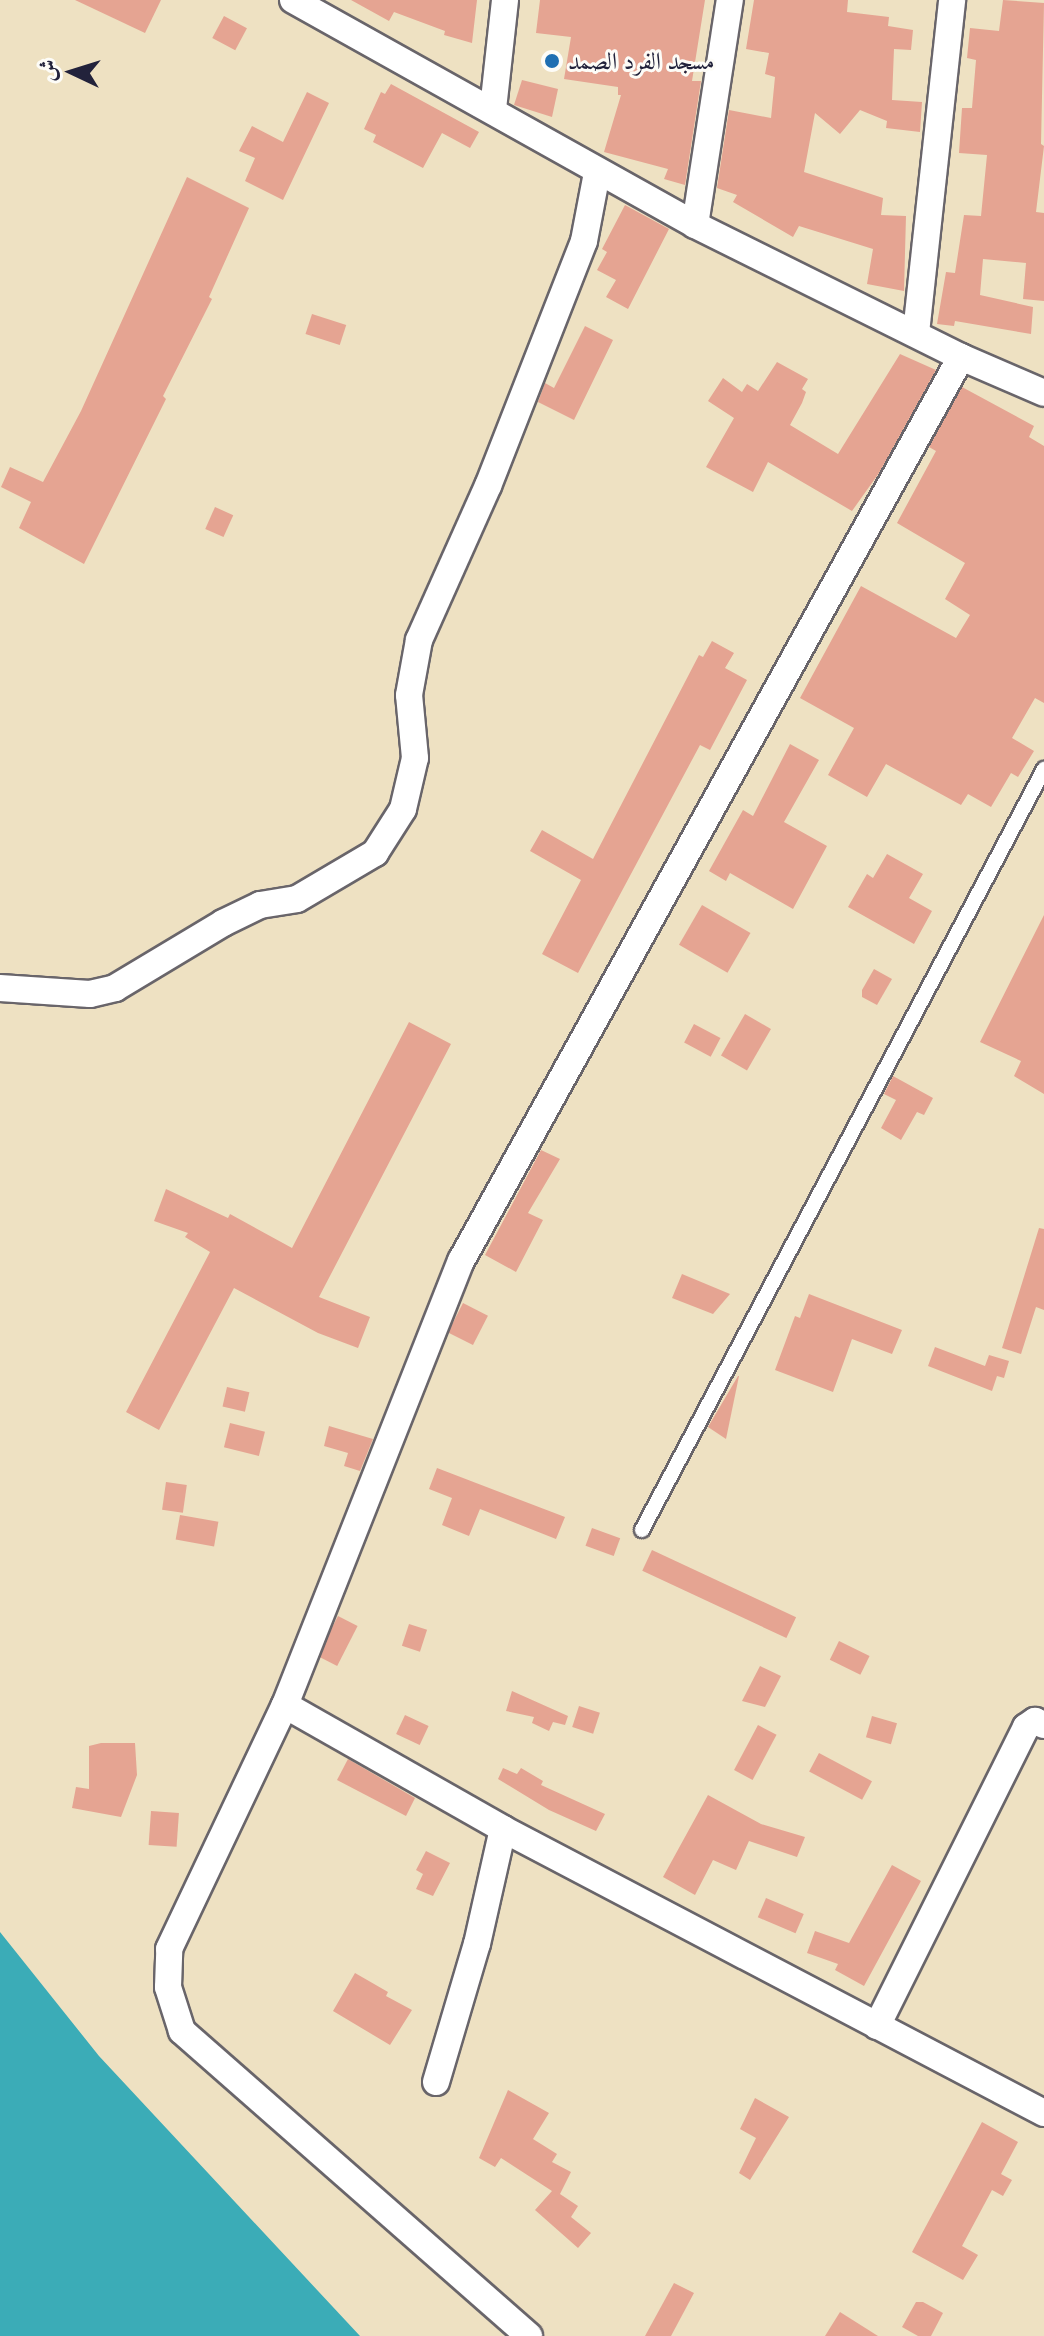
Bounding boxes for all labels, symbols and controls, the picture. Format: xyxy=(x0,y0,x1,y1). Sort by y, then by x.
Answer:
north arrow xyxy=(32,32,112,112)
place label: مسجد الفرد الصمد xyxy=(568,47,715,75)
marker: مسجد الفرد الصمد xyxy=(543,52,561,70)
text: ش xyxy=(33,58,62,82)

